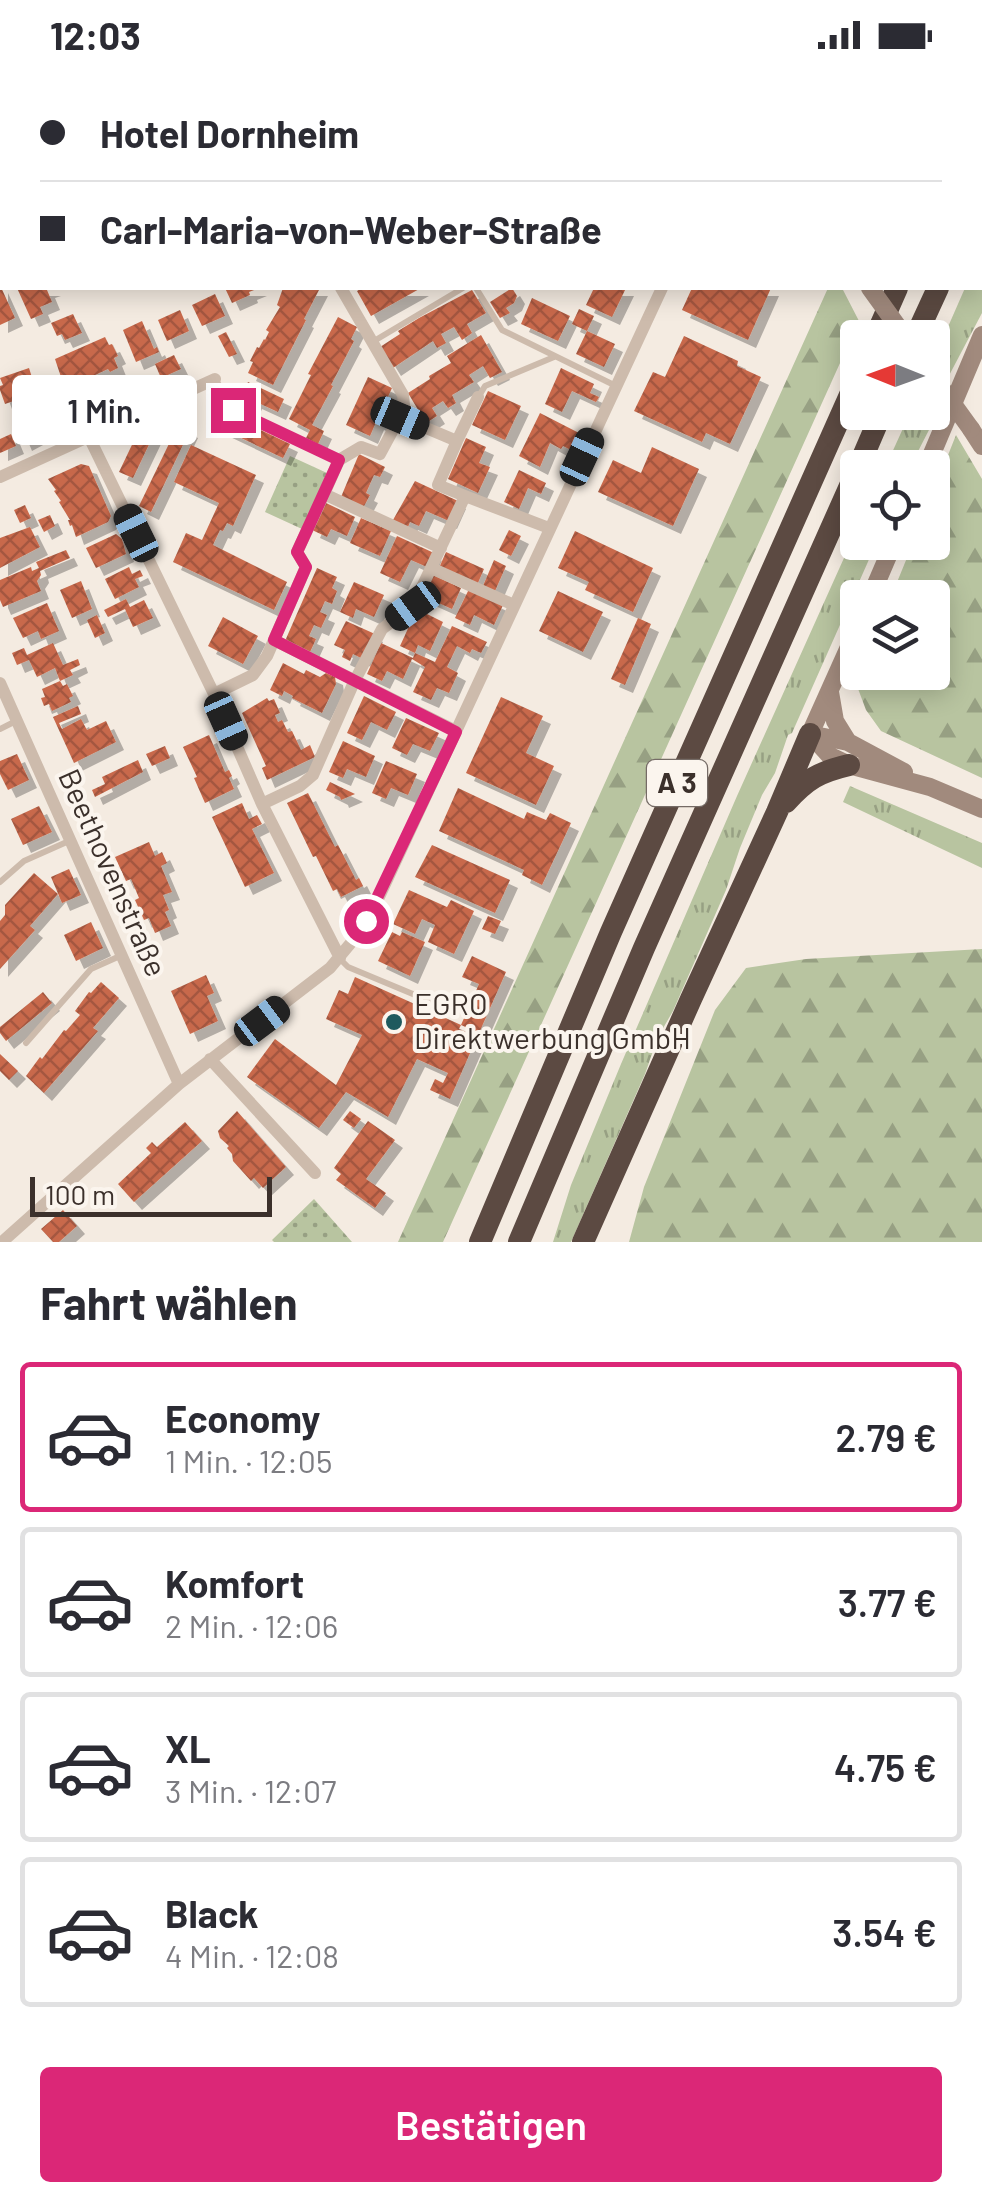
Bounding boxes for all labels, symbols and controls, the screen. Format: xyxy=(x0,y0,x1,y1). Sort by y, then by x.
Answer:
text: 12:03 xyxy=(50,12,141,58)
text: Hotel Dornheim xyxy=(100,110,359,156)
text: Carl-Maria-von-Weber-Straße xyxy=(100,206,602,252)
north arrow xyxy=(840,320,950,430)
map controls xyxy=(840,320,950,690)
callout: 1 Min. xyxy=(13,375,198,445)
route end xyxy=(211,388,256,433)
text: 1 Min. xyxy=(67,391,142,429)
car xyxy=(367,392,433,444)
car xyxy=(556,423,608,491)
button: locate xyxy=(840,450,950,560)
car xyxy=(109,499,163,567)
car xyxy=(380,576,446,636)
button: layers xyxy=(840,580,950,690)
car xyxy=(200,687,252,755)
road number: A 3 xyxy=(647,760,707,806)
street label: Beethovenstraße xyxy=(52,763,176,982)
route start xyxy=(344,899,389,944)
place label: EGRO Direktwerbung GmbH xyxy=(414,985,691,1055)
car xyxy=(229,991,295,1051)
marker: EGRO Direktwerbung GmbH xyxy=(383,1011,405,1033)
scale bar xyxy=(30,1172,272,1216)
text: 100 m xyxy=(45,1177,115,1211)
text: Fahrt wählen xyxy=(40,1275,298,1329)
icon: car xyxy=(45,1392,135,1482)
text: Economy xyxy=(165,1395,320,1441)
text: 2.79 € xyxy=(835,1414,937,1460)
text: 1 Min. · 12:05 xyxy=(165,1441,332,1479)
icon: car xyxy=(45,1557,135,1647)
text: Komfort xyxy=(165,1560,304,1606)
text: 3.77 € xyxy=(838,1579,937,1625)
text: 2 Min. · 12:06 xyxy=(165,1606,338,1644)
icon: car xyxy=(45,1722,135,1812)
text: XL xyxy=(165,1725,211,1771)
text: 4.75 € xyxy=(834,1744,937,1790)
text: 3 Min. · 12:07 xyxy=(165,1771,336,1809)
icon: car xyxy=(45,1887,135,1977)
text: Black xyxy=(165,1890,259,1936)
text: 3.54 € xyxy=(832,1909,937,1955)
text: 4 Min. · 12:08 xyxy=(165,1936,339,1974)
button: Bestätigen xyxy=(40,2067,942,2182)

